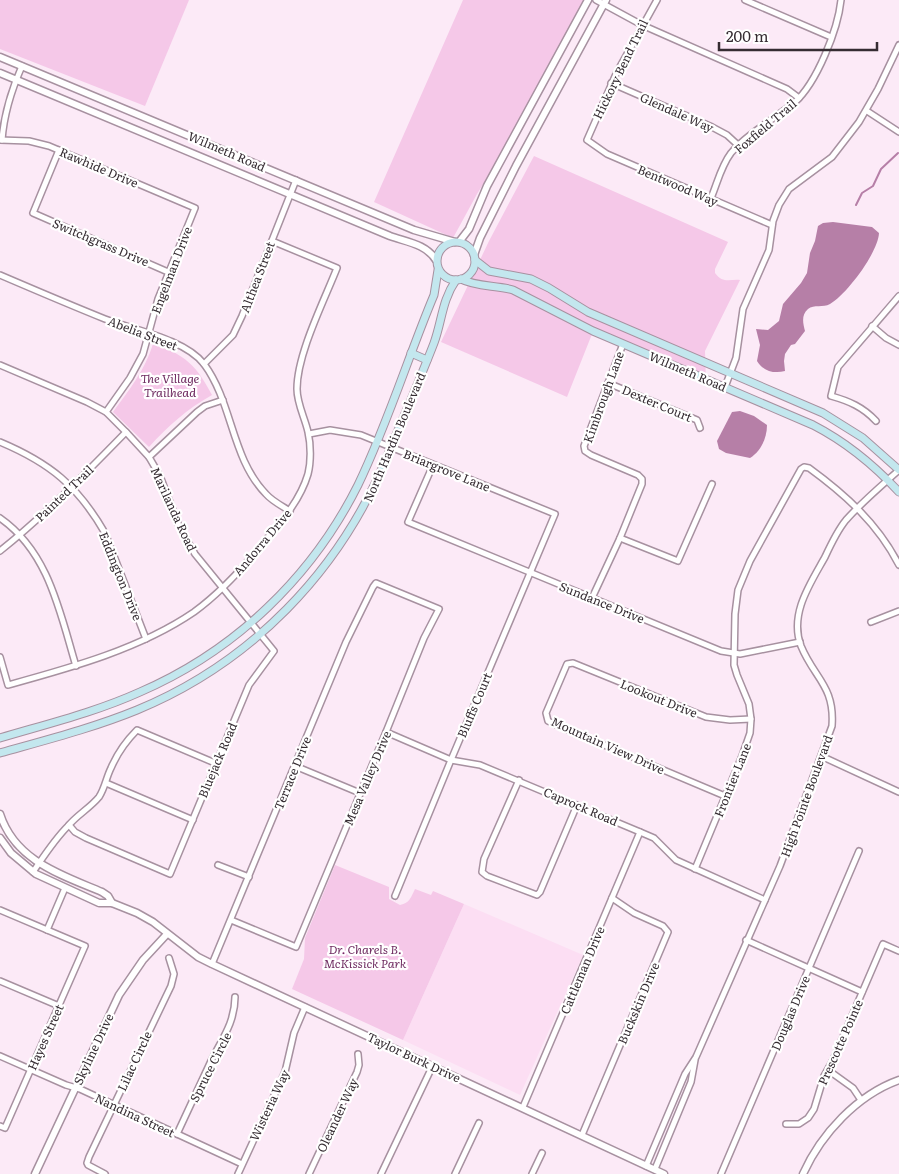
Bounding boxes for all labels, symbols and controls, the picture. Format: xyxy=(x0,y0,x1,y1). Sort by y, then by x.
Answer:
street label: Hickory Bend Trail xyxy=(588,16,652,122)
scale bar xyxy=(719,20,876,52)
text: 200 m xyxy=(726,24,769,47)
street label: Glendale Way xyxy=(637,88,717,136)
street label: Foxfield Trail xyxy=(730,94,800,158)
street label: Wilmeth Road xyxy=(185,127,269,176)
street label: Rawhide Drive xyxy=(57,142,141,192)
street label: Bentwood Way xyxy=(635,160,721,210)
street label: Switchgrass Drive xyxy=(50,214,152,270)
street label: Engelman Drive xyxy=(146,224,196,316)
street label: Althea Street xyxy=(235,239,279,315)
street label: Abelia Street xyxy=(106,311,180,355)
street label: Wilmeth Road xyxy=(646,347,730,396)
street label: Kimbrough Lane xyxy=(578,349,628,445)
park label: The Village Trailhead xyxy=(141,369,200,401)
street label: North Hardin Boulevard xyxy=(358,369,430,505)
street label: Dexter Court xyxy=(619,380,695,426)
street label: Briargrove Lane xyxy=(401,444,493,496)
street label: Painted Trail xyxy=(31,461,97,525)
street label: Marilanda Road xyxy=(147,464,202,555)
street label: Andorra Drive xyxy=(229,505,295,579)
street label: Eddington Drive xyxy=(95,529,147,623)
street label: Sundance Drive xyxy=(557,577,647,627)
street label: Bluffs Court xyxy=(452,670,496,740)
street label: Lookout Drive xyxy=(618,674,700,722)
street label: Mountain View Drive xyxy=(548,712,668,778)
street label: Bluejack Road xyxy=(193,719,241,800)
street label: Mesa Valley Drive xyxy=(339,728,395,828)
street label: High Pointe Boulevard xyxy=(776,732,837,860)
street label: Terrace Drive xyxy=(269,733,315,813)
street label: Frontier Lane xyxy=(709,740,755,820)
street label: Caprock Road xyxy=(541,782,622,830)
street label: Cattleman Drive xyxy=(555,923,609,1017)
park label: Dr. Charels B. McKissick Park xyxy=(324,940,407,972)
street label: Buckskin Drive xyxy=(613,959,663,1047)
street label: Douglas Drive xyxy=(766,973,814,1053)
street label: Prescotte Pointe xyxy=(813,996,867,1088)
street label: Hayes Street xyxy=(22,1001,68,1073)
street label: Skyline Drive xyxy=(69,1010,117,1088)
street label: Taylor Burk Drive xyxy=(364,1027,464,1087)
street label: Lilac Circle xyxy=(112,1028,156,1094)
street label: Spruce Circle xyxy=(185,1029,235,1105)
street label: Wisteria Way xyxy=(245,1066,294,1144)
street label: Oleander Way xyxy=(312,1075,362,1155)
street label: Nandina Street xyxy=(92,1089,178,1141)

